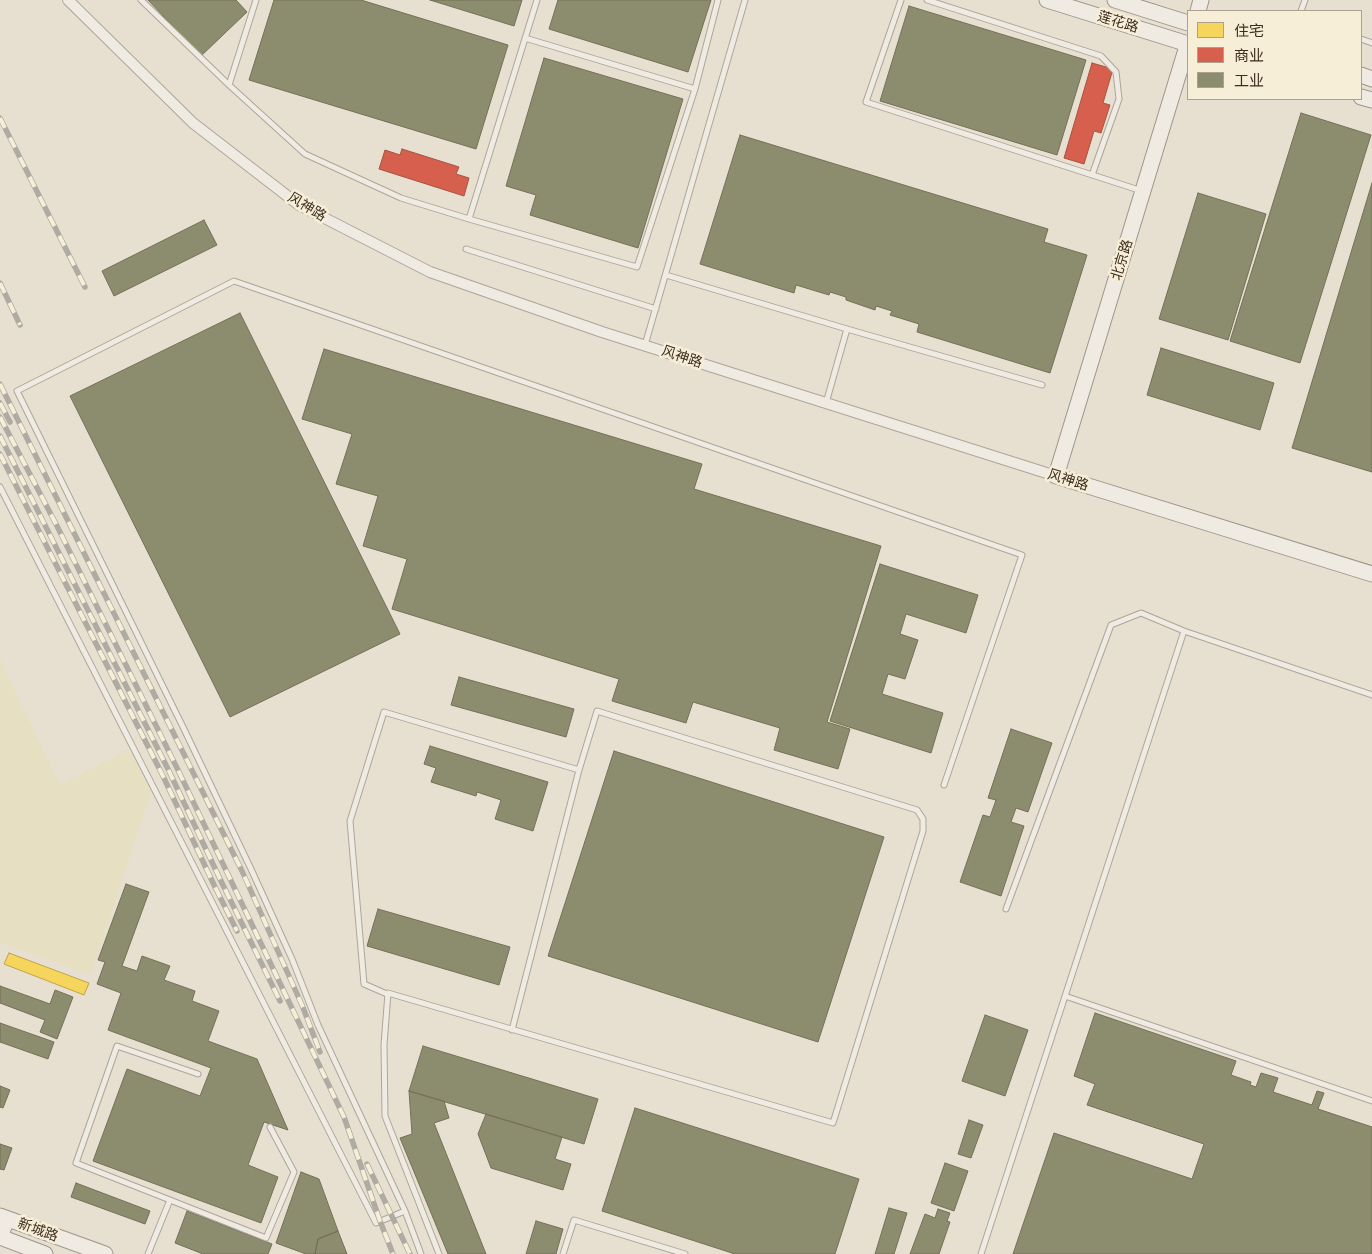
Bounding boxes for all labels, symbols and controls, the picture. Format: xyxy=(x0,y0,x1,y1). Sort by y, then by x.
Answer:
street label: 莲花路 xyxy=(1095,8,1141,36)
legend xyxy=(1187,10,1362,100)
text: 住宅 xyxy=(1234,23,1264,39)
text: 商业 xyxy=(1234,48,1264,64)
text: 工业 xyxy=(1234,73,1264,89)
street label: 风神路 xyxy=(285,189,329,225)
street label: 北京路 xyxy=(1108,237,1136,283)
street label: 风神路 xyxy=(659,343,705,371)
street label: 风神路 xyxy=(1045,466,1091,494)
street label: 新城路 xyxy=(15,1215,61,1245)

